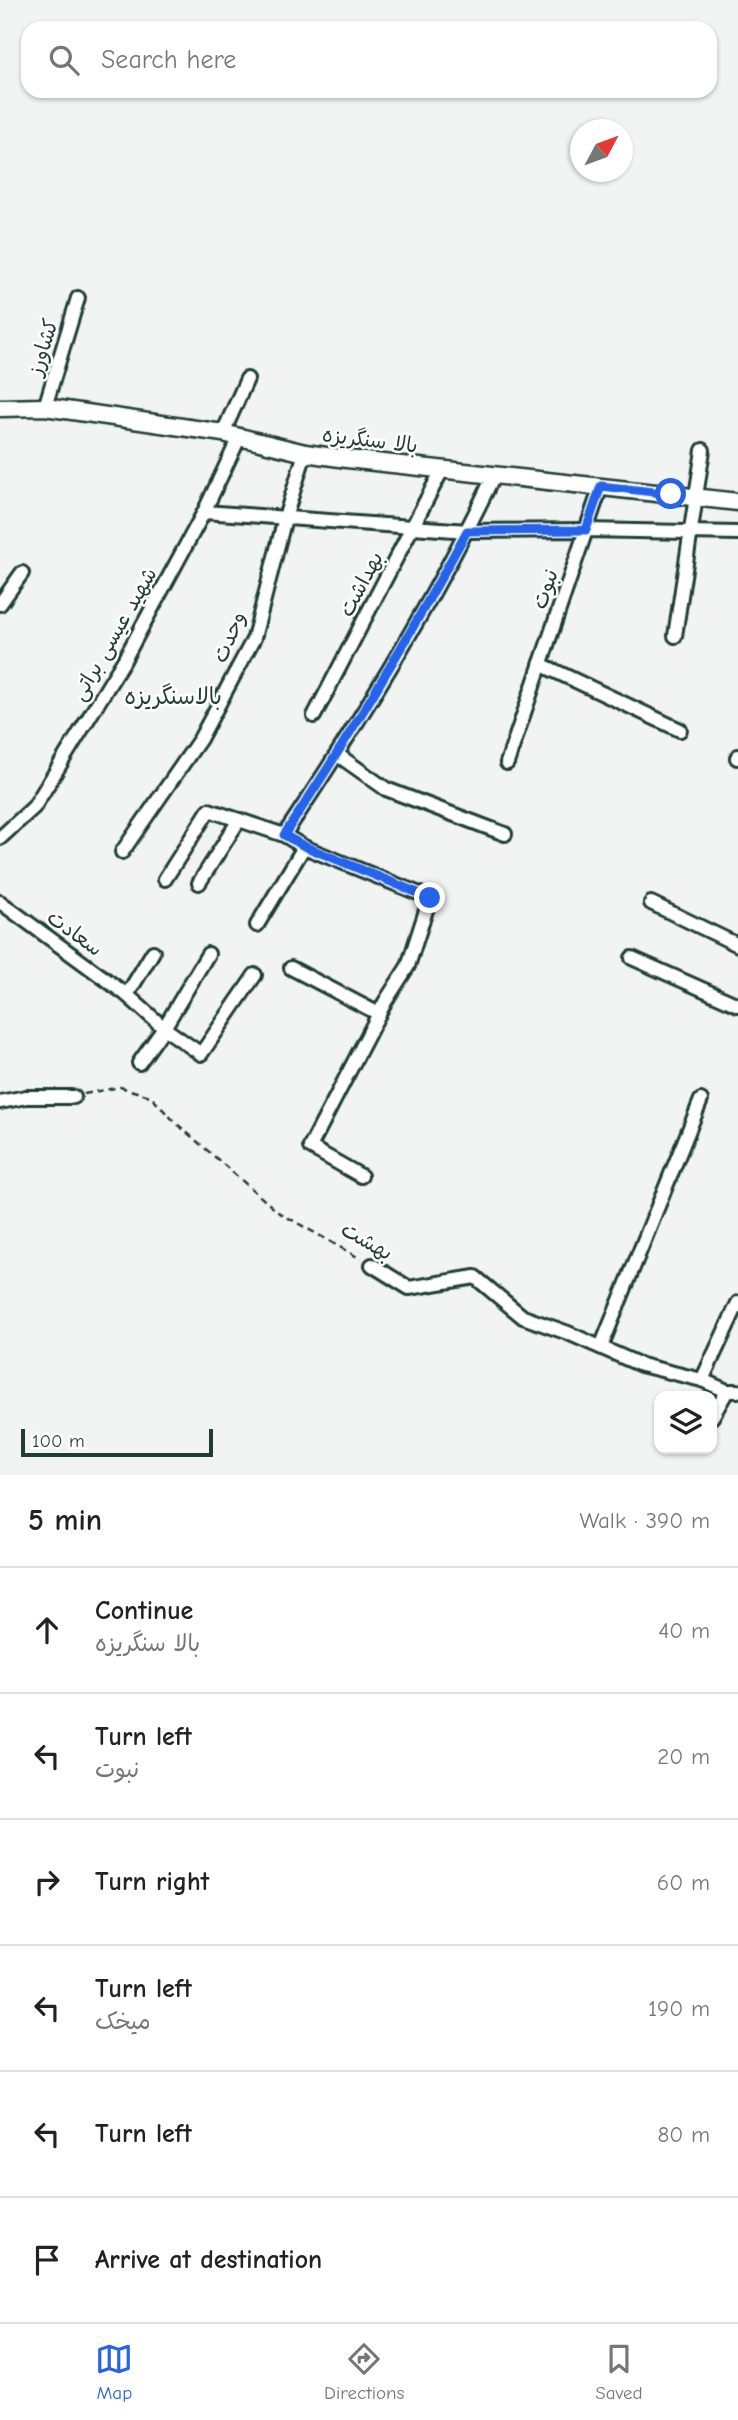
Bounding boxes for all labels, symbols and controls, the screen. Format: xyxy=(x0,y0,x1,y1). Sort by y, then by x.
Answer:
search box xyxy=(21,21,717,98)
icon: search xyxy=(45,41,83,79)
text: Search here xyxy=(101,45,236,75)
north arrow xyxy=(570,119,633,182)
street label: کشاورز xyxy=(23,316,63,380)
street label: بالا سنگریزه xyxy=(321,422,419,459)
route start xyxy=(655,478,686,509)
street label: بهداشت xyxy=(334,547,389,621)
street label: شهید عیسی براتی xyxy=(66,563,163,706)
street label: نبوت xyxy=(527,566,564,612)
street label: وحدت xyxy=(208,608,250,666)
district label: بالاسنگریزه xyxy=(124,683,222,710)
route end xyxy=(414,882,445,913)
street label: سعادت xyxy=(43,905,107,961)
street label: بهشت xyxy=(337,1217,397,1266)
map controls xyxy=(654,1391,717,1454)
button: layers xyxy=(654,1391,717,1454)
scale bar xyxy=(21,1426,214,1458)
text: 100 m xyxy=(32,1430,85,1452)
text: 5 min xyxy=(28,1503,102,1538)
text: Walk · 390 m xyxy=(580,1507,710,1534)
text: Continue xyxy=(95,1596,193,1626)
icon: ahead xyxy=(28,1611,66,1649)
text: 40 m xyxy=(658,1617,710,1644)
text: بالا سنگریزه xyxy=(95,1630,200,1657)
text: Turn left xyxy=(95,1722,192,1752)
icon: left xyxy=(28,1737,66,1775)
text: 20 m xyxy=(657,1743,710,1770)
text: نبوت xyxy=(95,1756,139,1783)
icon: right xyxy=(28,1863,66,1901)
text: Turn right xyxy=(95,1867,209,1897)
text: 60 m xyxy=(657,1869,710,1896)
text: Turn left xyxy=(95,1974,192,2004)
icon: left xyxy=(28,1989,66,2027)
text: 190 m xyxy=(648,1995,710,2022)
text: میخک xyxy=(95,2008,151,2035)
icon: left xyxy=(28,2115,66,2153)
text: Turn left xyxy=(95,2119,192,2149)
text: 80 m xyxy=(657,2121,710,2148)
icon: arrive xyxy=(28,2241,66,2279)
text: Arrive at destination xyxy=(95,2245,322,2275)
tab: Map xyxy=(95,2340,133,2404)
tab: Directions xyxy=(324,2340,404,2404)
tab: Saved xyxy=(595,2340,643,2404)

